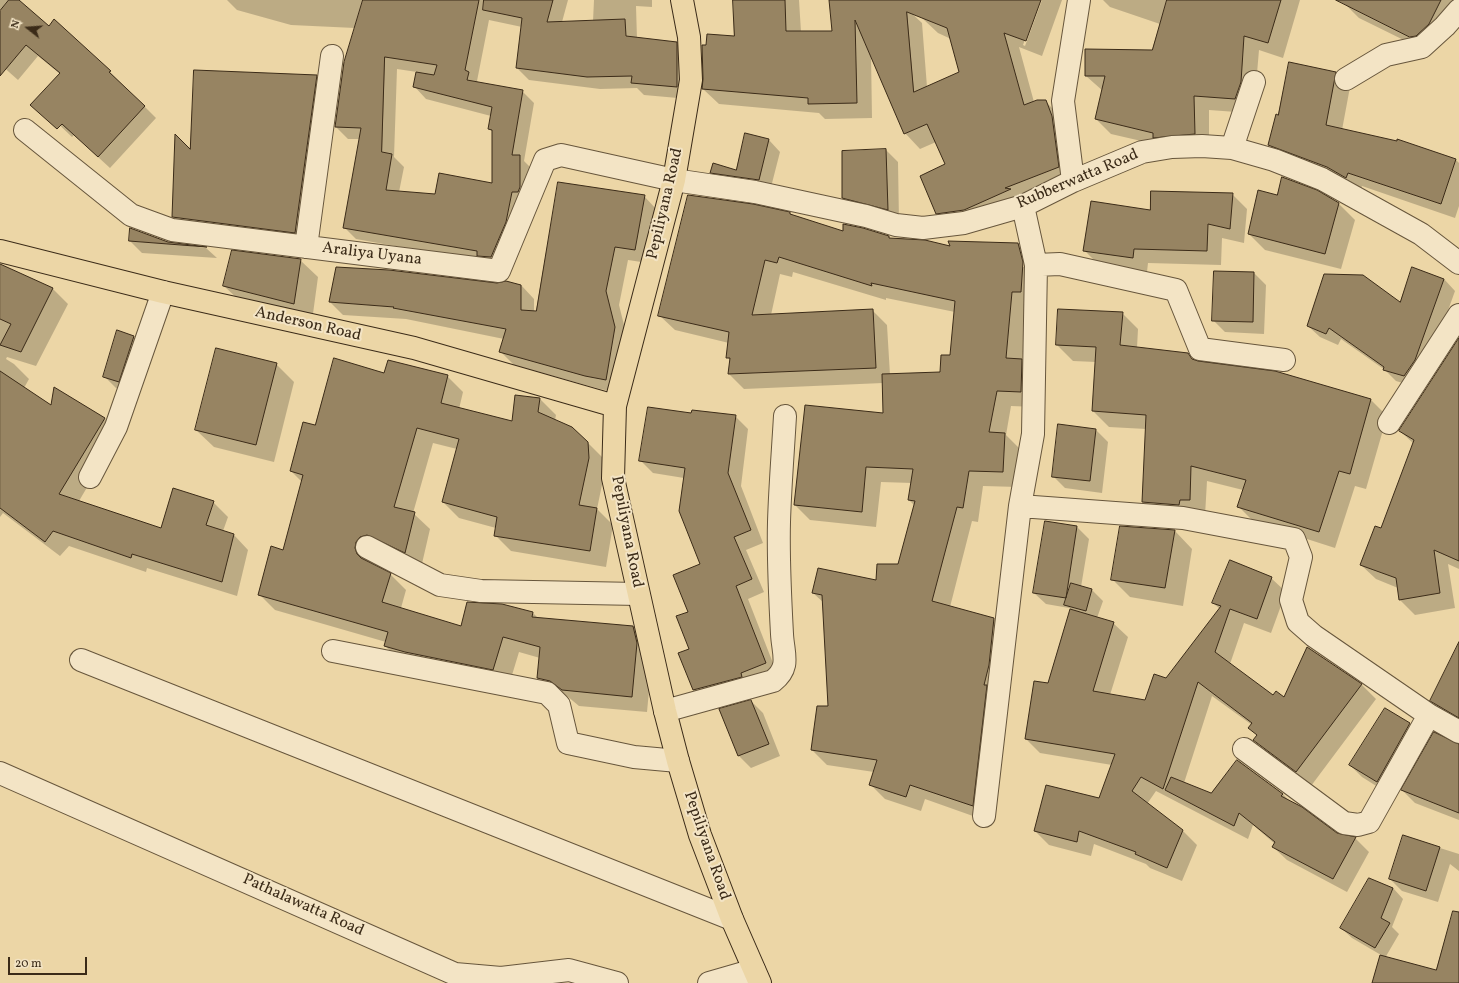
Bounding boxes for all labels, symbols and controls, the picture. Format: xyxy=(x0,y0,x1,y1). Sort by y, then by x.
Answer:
north arrow xyxy=(8,8,48,48)
text: N xyxy=(8,18,24,30)
street label: Pepiliyana Road xyxy=(644,146,688,262)
street label: Rubberwatta Road xyxy=(1014,146,1142,214)
street label: Araliya Uyana xyxy=(321,239,423,271)
street label: Anderson Road xyxy=(253,303,363,347)
street label: Pepiliyana Road xyxy=(606,474,646,590)
street label: Pepiliyana Road xyxy=(678,789,734,903)
street label: Pathalawatta Road xyxy=(239,871,367,941)
scale bar xyxy=(10,949,89,975)
text: 20 m xyxy=(15,956,42,972)

